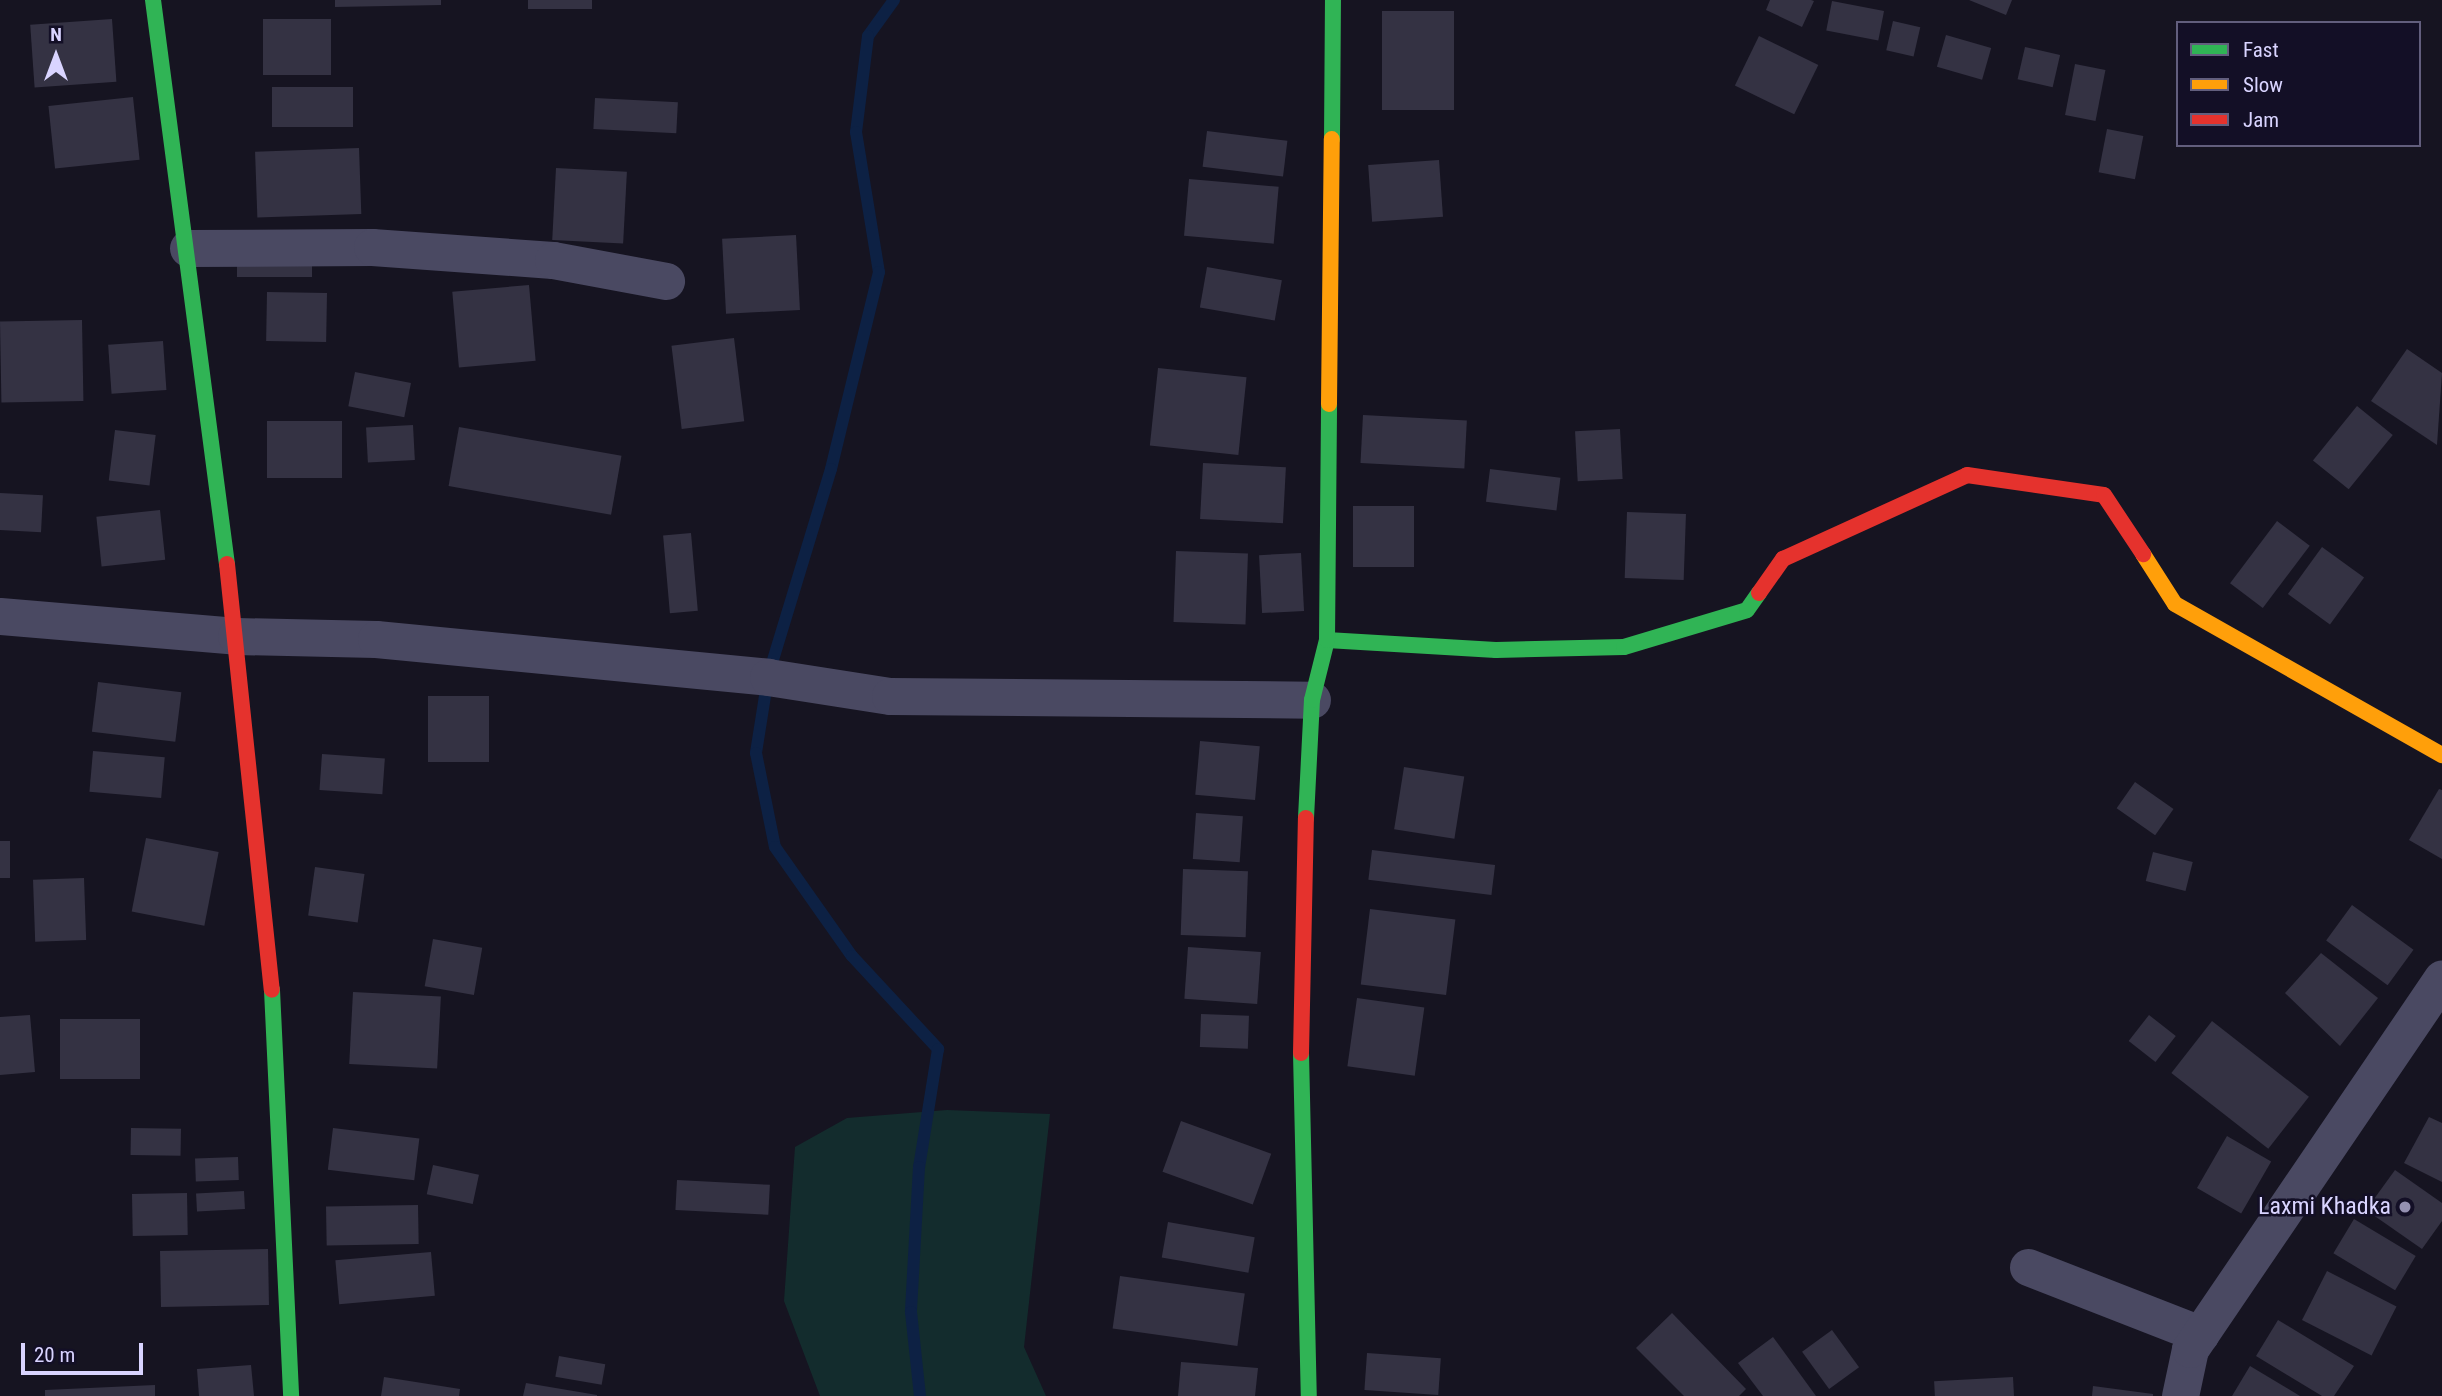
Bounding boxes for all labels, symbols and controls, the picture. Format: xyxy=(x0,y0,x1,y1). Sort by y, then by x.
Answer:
north arrow xyxy=(21,21,91,91)
legend xyxy=(2176,21,2421,147)
text: N xyxy=(50,23,62,46)
text: Fast xyxy=(2243,38,2279,62)
text: Slow xyxy=(2243,73,2283,97)
text: Jam xyxy=(2243,108,2279,132)
place label: Laxmi Khadka xyxy=(2258,1193,2391,1221)
marker: Laxmi Khadka xyxy=(2397,1199,2413,1215)
scale bar xyxy=(24,1330,147,1374)
text: 20 m xyxy=(34,1343,75,1367)

